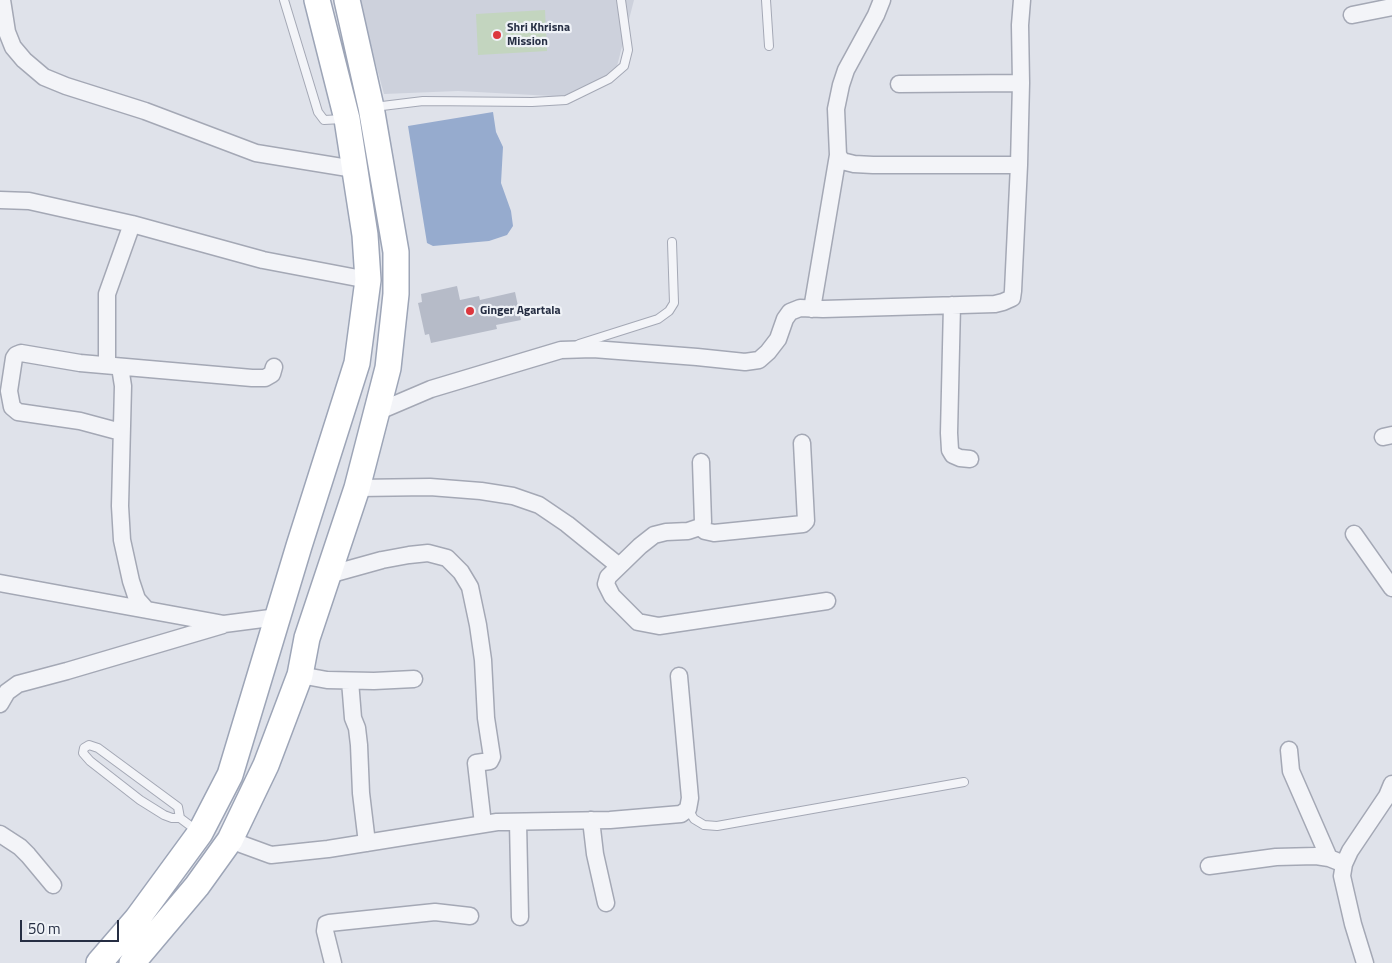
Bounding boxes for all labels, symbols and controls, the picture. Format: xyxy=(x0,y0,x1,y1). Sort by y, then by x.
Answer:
place label: Shri Khrisna Mission xyxy=(507,21,570,49)
marker: Shri Khrisna Mission xyxy=(491,29,503,41)
place label: Ginger Agartala xyxy=(480,304,561,318)
marker: Ginger Agartala xyxy=(464,305,476,317)
scale bar xyxy=(22,910,121,942)
text: 50 m xyxy=(28,917,61,940)

